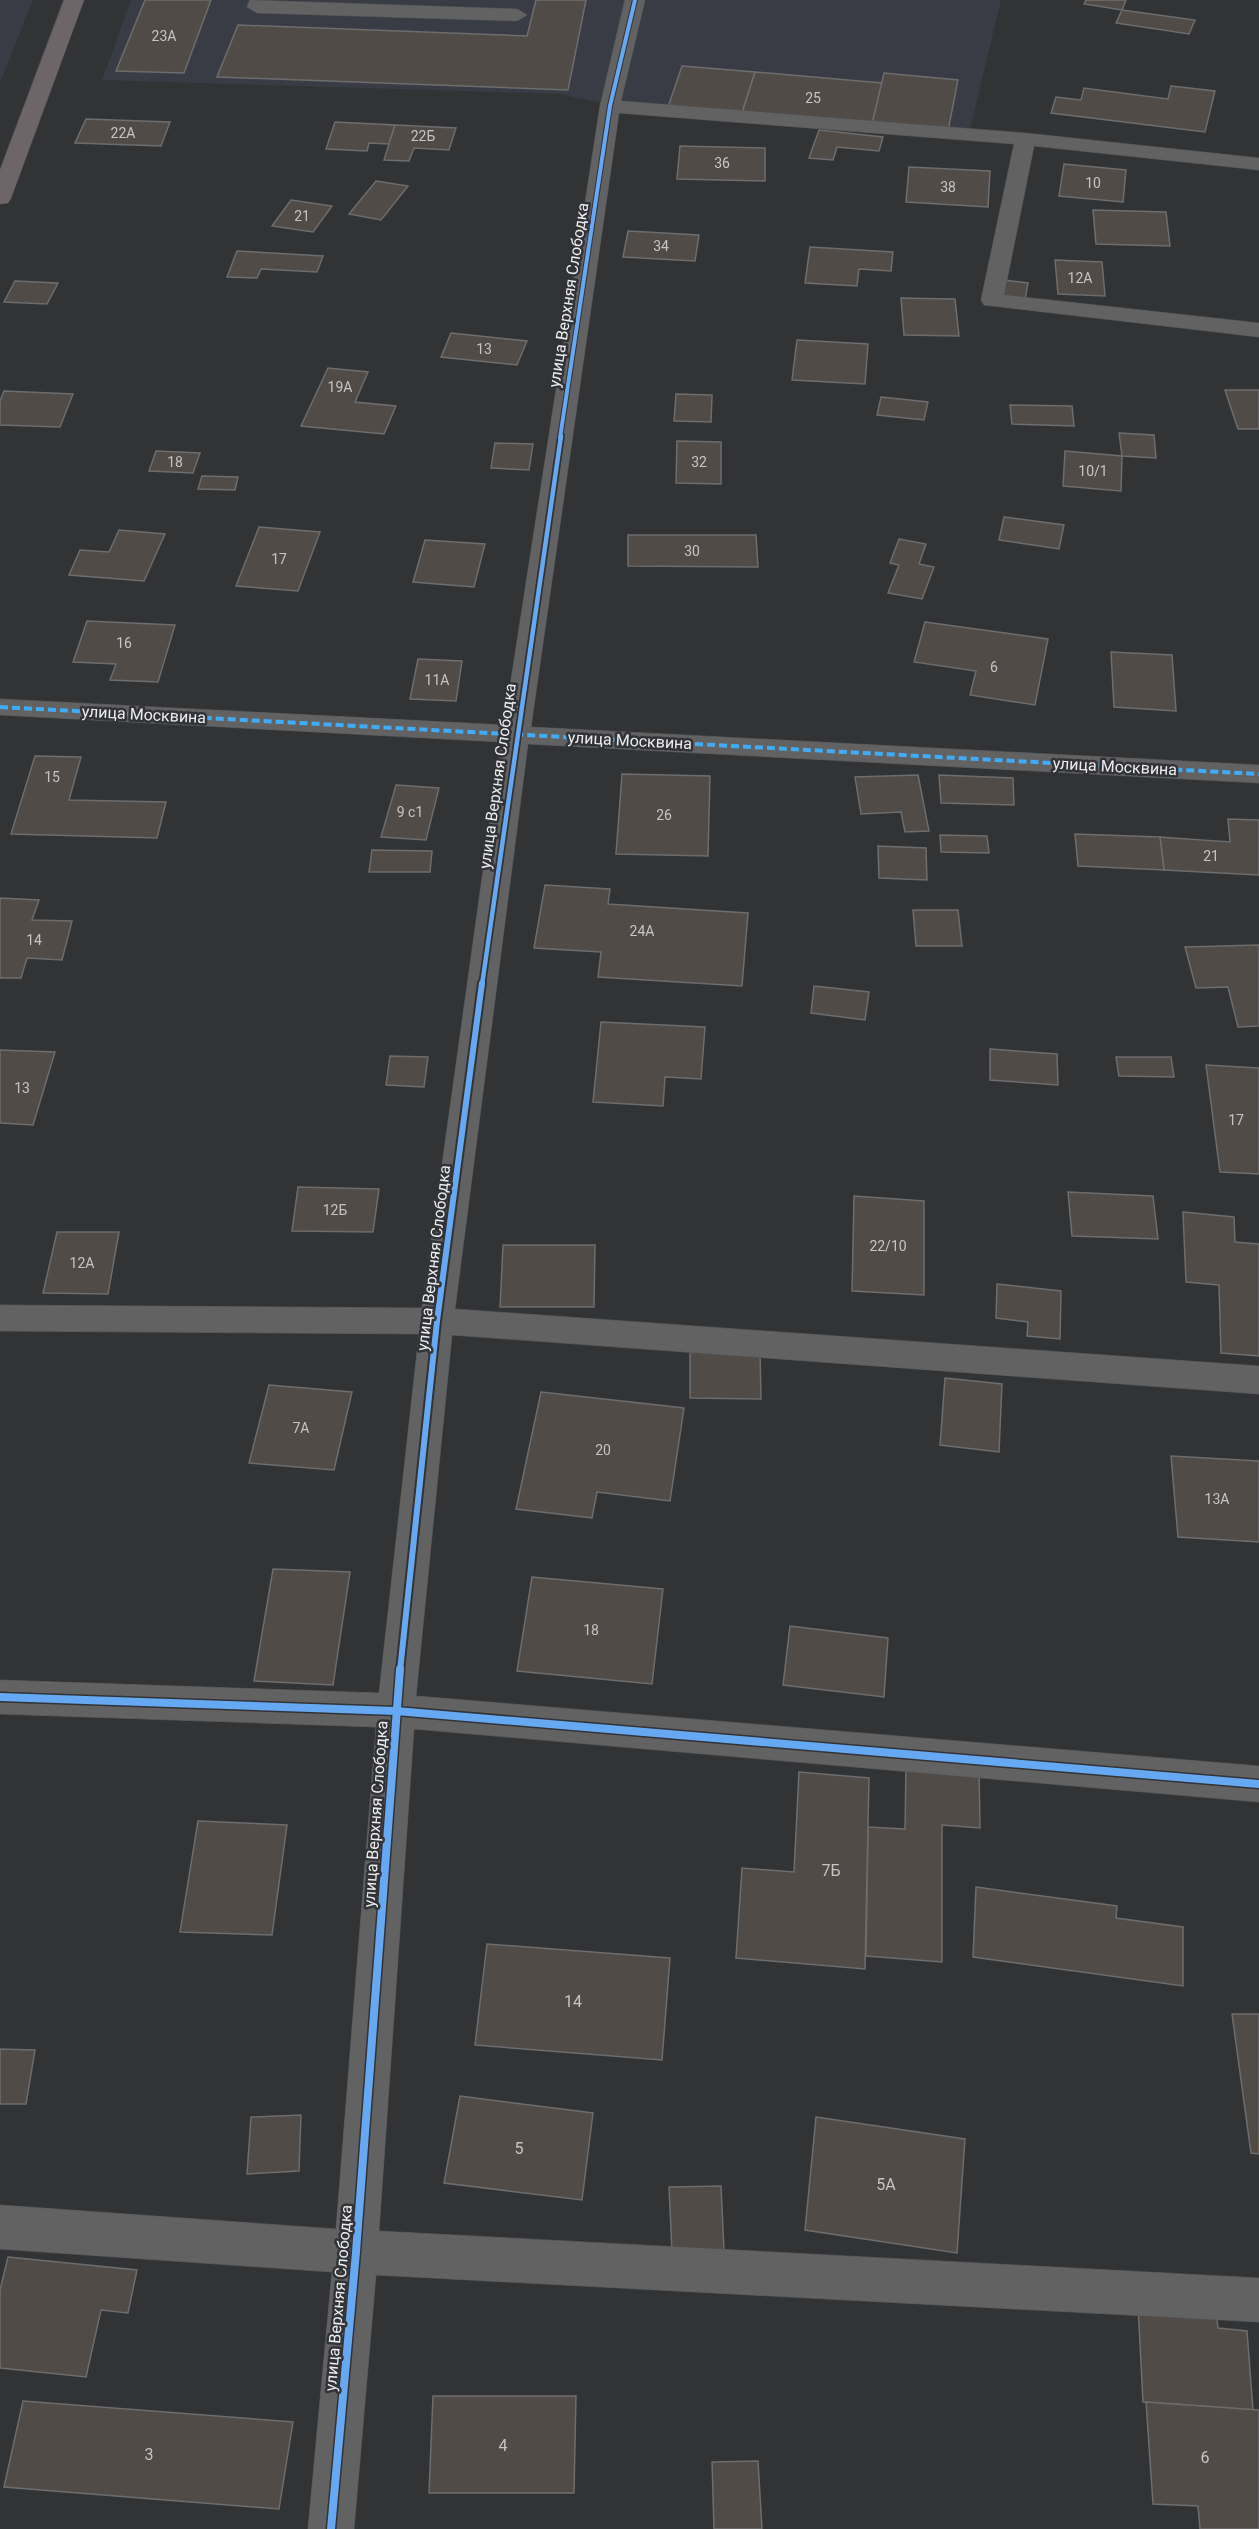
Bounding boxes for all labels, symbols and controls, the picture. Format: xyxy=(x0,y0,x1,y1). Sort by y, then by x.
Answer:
house number: 23А xyxy=(152,28,176,44)
house number: 25 xyxy=(805,90,821,106)
house number: 22А xyxy=(111,125,135,141)
house number: 22Б xyxy=(411,128,435,144)
house number: 36 xyxy=(714,155,730,171)
house number: 10 xyxy=(1085,175,1101,191)
house number: 38 xyxy=(940,179,956,195)
street label: улица Верхняя Слободка xyxy=(544,201,593,389)
house number: 21 xyxy=(294,208,310,224)
house number: 34 xyxy=(653,238,669,254)
house number: 12А xyxy=(1068,270,1092,286)
house number: 13 xyxy=(476,341,492,357)
house number: 19А xyxy=(328,379,352,395)
house number: 18 xyxy=(167,454,183,470)
house number: 32 xyxy=(691,454,707,470)
house number: 10/1 xyxy=(1078,463,1108,479)
house number: 30 xyxy=(684,543,700,559)
house number: 17 xyxy=(271,551,287,567)
house number: 16 xyxy=(116,635,132,651)
house number: 6 xyxy=(990,659,998,675)
house number: 11А xyxy=(425,672,449,688)
street label: улица Верхняя Слободка xyxy=(475,682,520,870)
street label: улица Москвина xyxy=(81,702,207,727)
street label: улица Москвина xyxy=(567,728,693,753)
street label: улица Москвина xyxy=(1052,754,1178,779)
house number: 15 xyxy=(44,769,60,785)
house number: 9 с1 xyxy=(397,804,423,820)
house number: 26 xyxy=(656,807,672,823)
house number: 21 xyxy=(1203,848,1219,864)
house number: 24А xyxy=(630,923,654,939)
house number: 14 xyxy=(26,932,42,948)
house number: 13 xyxy=(14,1080,30,1096)
house number: 17 xyxy=(1228,1112,1244,1128)
street label: улица Верхняя Слободка xyxy=(413,1164,454,1352)
house number: 12Б xyxy=(323,1202,347,1218)
house number: 22/10 xyxy=(869,1238,907,1254)
house number: 12А xyxy=(70,1255,94,1271)
house number: 7А xyxy=(292,1420,310,1436)
house number: 20 xyxy=(595,1442,611,1458)
house number: 13А xyxy=(1205,1491,1229,1507)
house number: 18 xyxy=(583,1622,599,1638)
street label: улица Верхняя Слободка xyxy=(359,1720,392,1908)
house number: 7Б xyxy=(821,1861,841,1880)
house number: 14 xyxy=(564,1992,582,2011)
house number: 5 xyxy=(515,2139,524,2158)
house number: 5А xyxy=(876,2175,896,2194)
street label: улица Верхняя Слободка xyxy=(321,2204,356,2392)
house number: 4 xyxy=(499,2436,508,2455)
house number: 3 xyxy=(145,2445,154,2464)
house number: 6 xyxy=(1201,2448,1210,2467)

